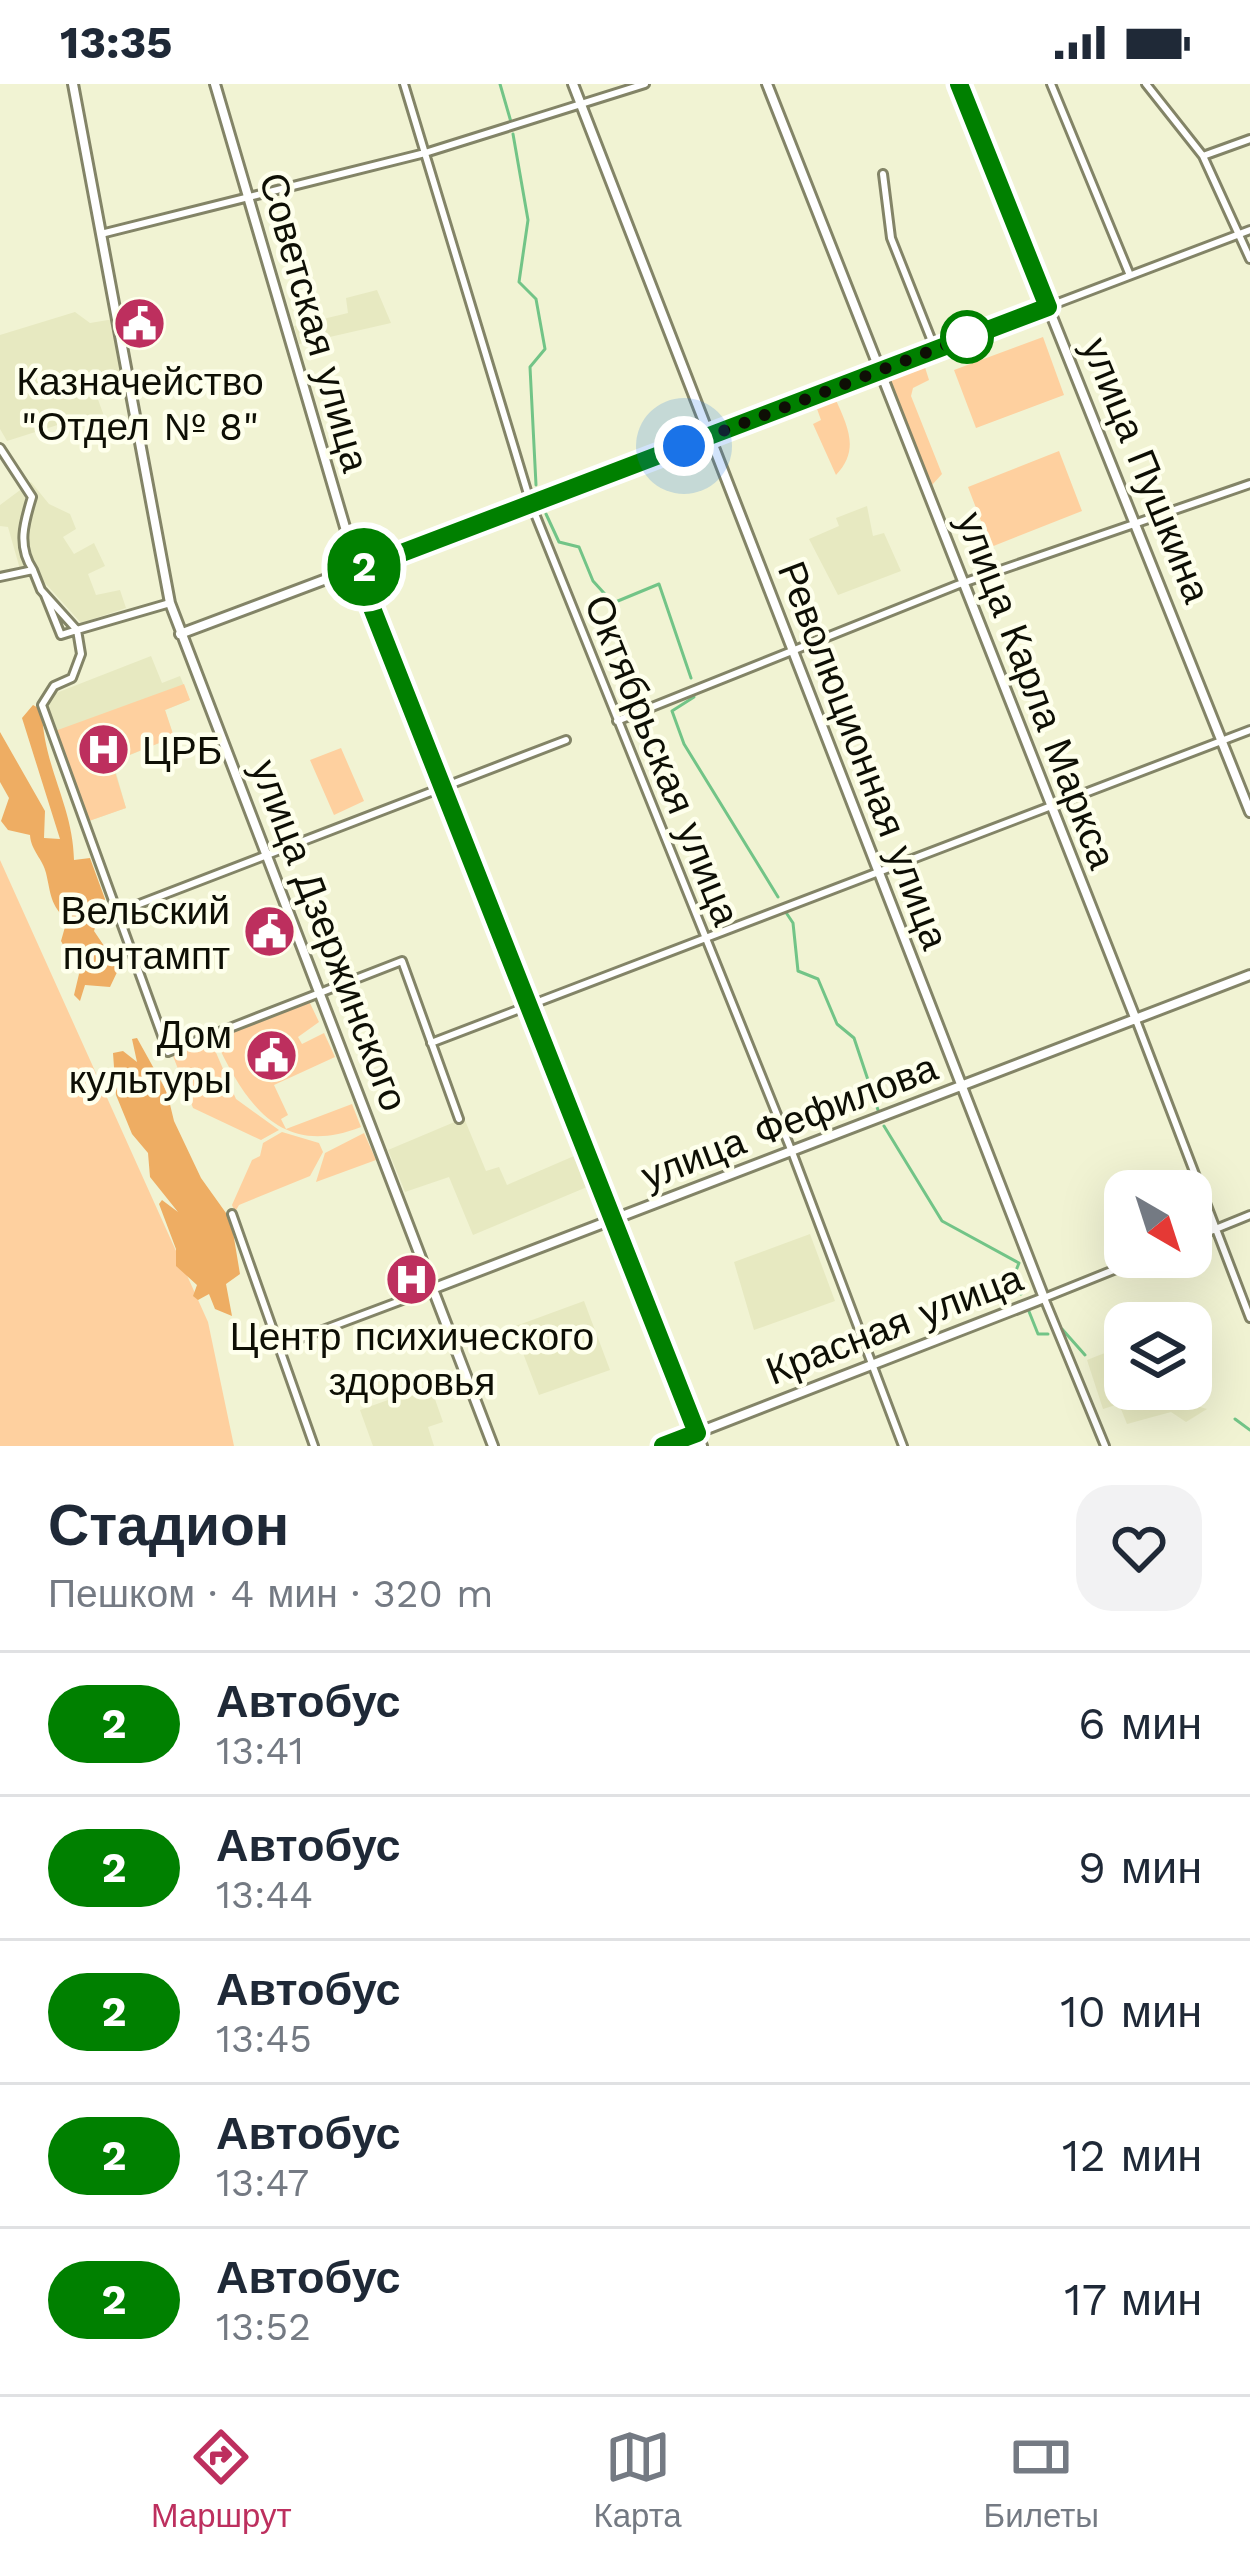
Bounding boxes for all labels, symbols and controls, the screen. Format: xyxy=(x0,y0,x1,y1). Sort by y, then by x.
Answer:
text: 13:35 xyxy=(60,16,173,69)
street label: Советская улица xyxy=(250,168,379,477)
public building icon: Казначейство "Отдел № 8" xyxy=(112,296,168,352)
unlabelled marker xyxy=(942,312,992,362)
street label: улица Пушкина xyxy=(1073,331,1220,609)
place label: Казначейство "Отдел № 8" xyxy=(16,359,264,449)
your location xyxy=(654,416,714,476)
street label: улица Карла Маркса xyxy=(948,506,1125,875)
line badge: 2 xyxy=(325,528,403,606)
text: 2 xyxy=(351,542,377,591)
street label: Революционная улица xyxy=(769,555,958,956)
street label: Октябрьская улица xyxy=(576,589,749,932)
hospital icon: ЦРБ xyxy=(75,722,131,778)
place label: ЦРБ xyxy=(142,728,222,773)
street label: улица Дзержинского xyxy=(242,753,417,1117)
place label: Вельский почтампт xyxy=(60,888,230,978)
public building icon: Вельский почтампт xyxy=(241,904,297,960)
place label: Дом культуры xyxy=(69,1012,232,1102)
public building icon: Дом культуры xyxy=(243,1028,299,1084)
street label: улица Фефилова xyxy=(635,1044,943,1198)
north arrow xyxy=(1104,1170,1212,1278)
map controls xyxy=(1104,1170,1212,1410)
hospital icon: Центр психического здоровья xyxy=(384,1251,440,1307)
street label: Красная улица xyxy=(760,1255,1029,1394)
button: layers xyxy=(1104,1302,1212,1410)
place label: Центр психического здоровья xyxy=(230,1314,594,1404)
button: heart xyxy=(1076,1485,1202,1611)
text: Стадион xyxy=(48,1492,289,1559)
text: Пешком · 4 мин · 320 m xyxy=(48,1571,493,1616)
text: Автобус xyxy=(216,1675,401,1728)
text: 6 мин xyxy=(1078,1697,1202,1750)
text: 2 xyxy=(101,1699,127,1748)
text: 13:41 xyxy=(216,1728,304,1773)
text: Автобус xyxy=(216,1819,401,1872)
text: 9 мин xyxy=(1078,1841,1202,1894)
text: 2 xyxy=(101,1843,127,1892)
text: 13:44 xyxy=(216,1872,313,1917)
text: Автобус xyxy=(216,1963,401,2016)
text: 10 мин xyxy=(1060,1985,1202,2038)
text: 2 xyxy=(101,1987,127,2036)
text: 13:45 xyxy=(216,2016,312,2061)
text: Автобус xyxy=(216,2107,401,2160)
text: 12 мин xyxy=(1062,2129,1202,2182)
text: 2 xyxy=(101,2131,127,2180)
text: 13:47 xyxy=(216,2160,309,2205)
text: Автобус xyxy=(216,2251,401,2304)
text: 17 мин xyxy=(1064,2273,1202,2326)
text: 2 xyxy=(101,2275,127,2324)
text: 13:52 xyxy=(216,2304,311,2349)
tab: Маршрут xyxy=(151,2424,292,2535)
tab: Карта xyxy=(593,2424,682,2535)
tab: Билеты xyxy=(984,2424,1099,2535)

